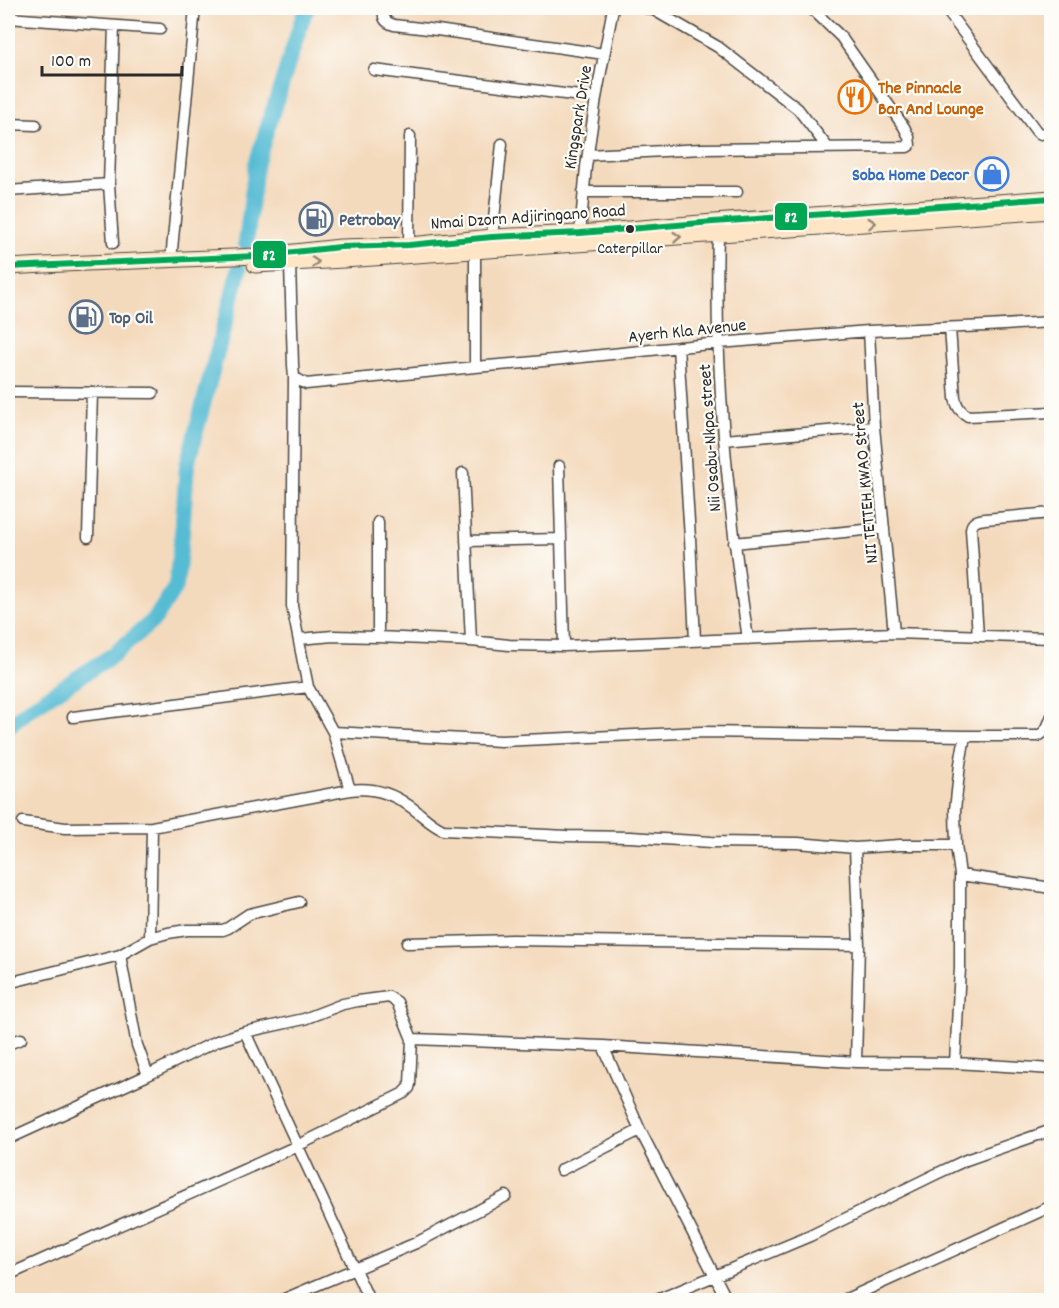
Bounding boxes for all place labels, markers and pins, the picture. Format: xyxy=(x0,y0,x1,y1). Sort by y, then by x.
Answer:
place label: The Pinnacle Bar And Lounge xyxy=(878,77,984,123)
restaurant icon: The Pinnacle Bar And Lounge xyxy=(837,79,873,115)
shop icon: Soba Home Decor xyxy=(974,156,1010,192)
place label: Soba Home Decor xyxy=(852,164,969,189)
fuel station icon: Petrobay xyxy=(298,201,334,237)
place label: Petrobay xyxy=(339,209,401,234)
marker: Caterpillar xyxy=(624,223,636,235)
place label: Caterpillar xyxy=(597,238,663,261)
fuel station icon: Top Oil xyxy=(68,299,104,335)
place label: Top Oil xyxy=(109,307,154,332)

